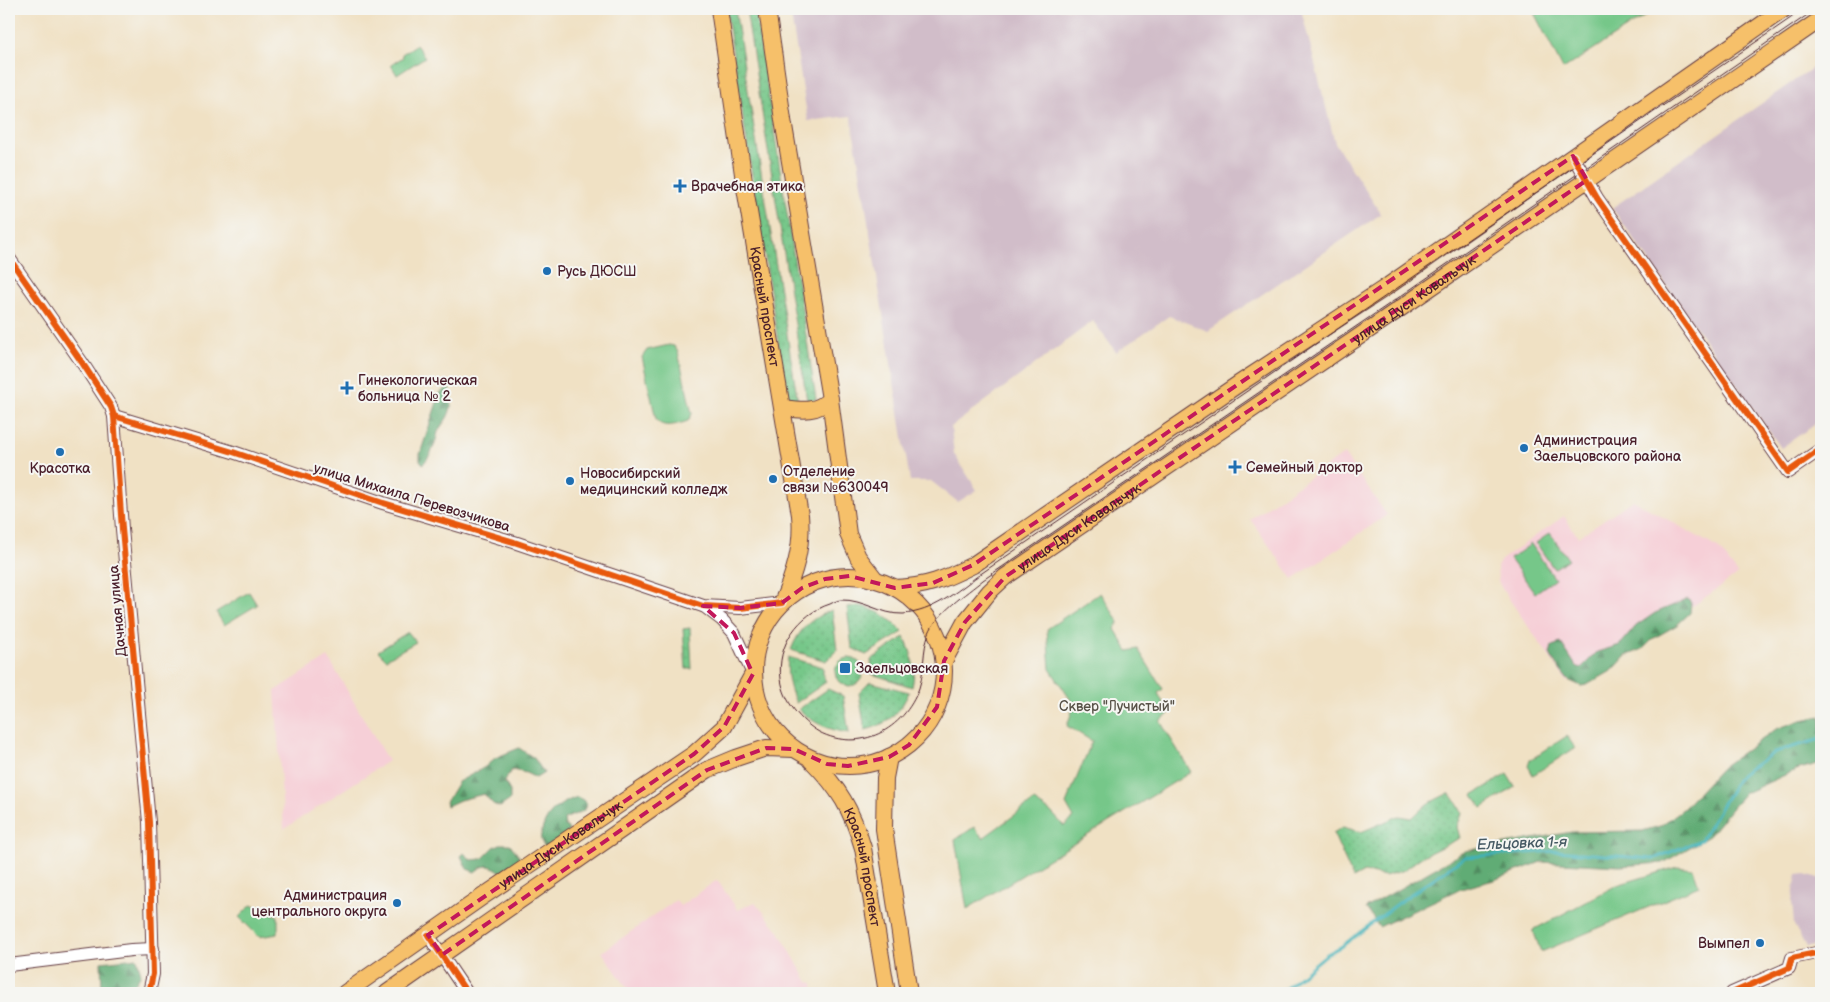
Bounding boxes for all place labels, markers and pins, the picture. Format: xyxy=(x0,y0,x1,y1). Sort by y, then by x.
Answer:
place label: Врачебная этика xyxy=(691,178,804,195)
marker: Врачебная этика xyxy=(673,179,687,193)
place label: Русь ДЮСШ xyxy=(557,263,637,280)
marker: Русь ДЮСШ xyxy=(541,265,553,277)
place label: Гинекологическая больница № 2 xyxy=(358,372,478,405)
marker: Гинекологическая больница № 2 xyxy=(340,381,354,395)
place label: Администрация Заельцовского района xyxy=(1533,432,1682,465)
marker: Администрация Заельцовского района xyxy=(1518,442,1530,454)
marker: Красотка xyxy=(54,446,66,458)
place label: Семейный доктор xyxy=(1246,459,1363,476)
place label: Красотка xyxy=(29,460,91,477)
marker: Семейный доктор xyxy=(1228,460,1242,474)
place label: Отделение связи №630049 xyxy=(783,463,889,496)
place label: Новосибирский медицинский колледж xyxy=(580,465,728,498)
marker: Отделение связи №630049 xyxy=(767,473,779,485)
marker: Новосибирский медицинский колледж xyxy=(564,475,576,487)
place label: Заельцовская xyxy=(856,660,948,677)
marker: Заельцовская xyxy=(838,661,852,675)
place label: Администрация центрального округа xyxy=(252,887,388,920)
marker: Администрация центрального округа xyxy=(391,897,403,909)
place label: Вымпел xyxy=(1698,935,1750,952)
marker: Вымпел xyxy=(1754,937,1766,949)

